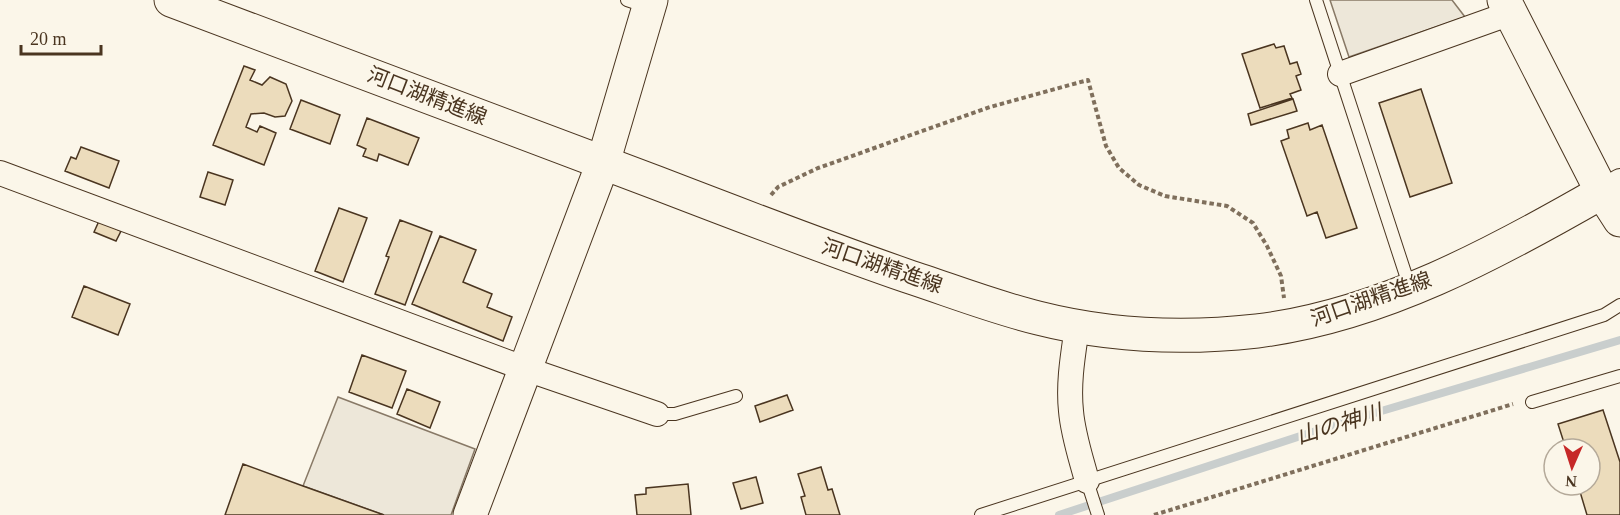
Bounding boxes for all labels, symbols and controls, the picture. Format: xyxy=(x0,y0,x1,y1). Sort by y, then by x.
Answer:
scale bar xyxy=(21,18,100,56)
text: 20 m xyxy=(30,29,67,49)
street label: 河口湖精進線 xyxy=(364,62,490,130)
street label: 河口湖精進線 xyxy=(819,234,945,298)
street label: 河口湖精進線 xyxy=(1308,267,1434,331)
water label: 山の神川 xyxy=(1293,399,1387,449)
north arrow xyxy=(1542,437,1602,497)
text: N xyxy=(1565,473,1577,490)

